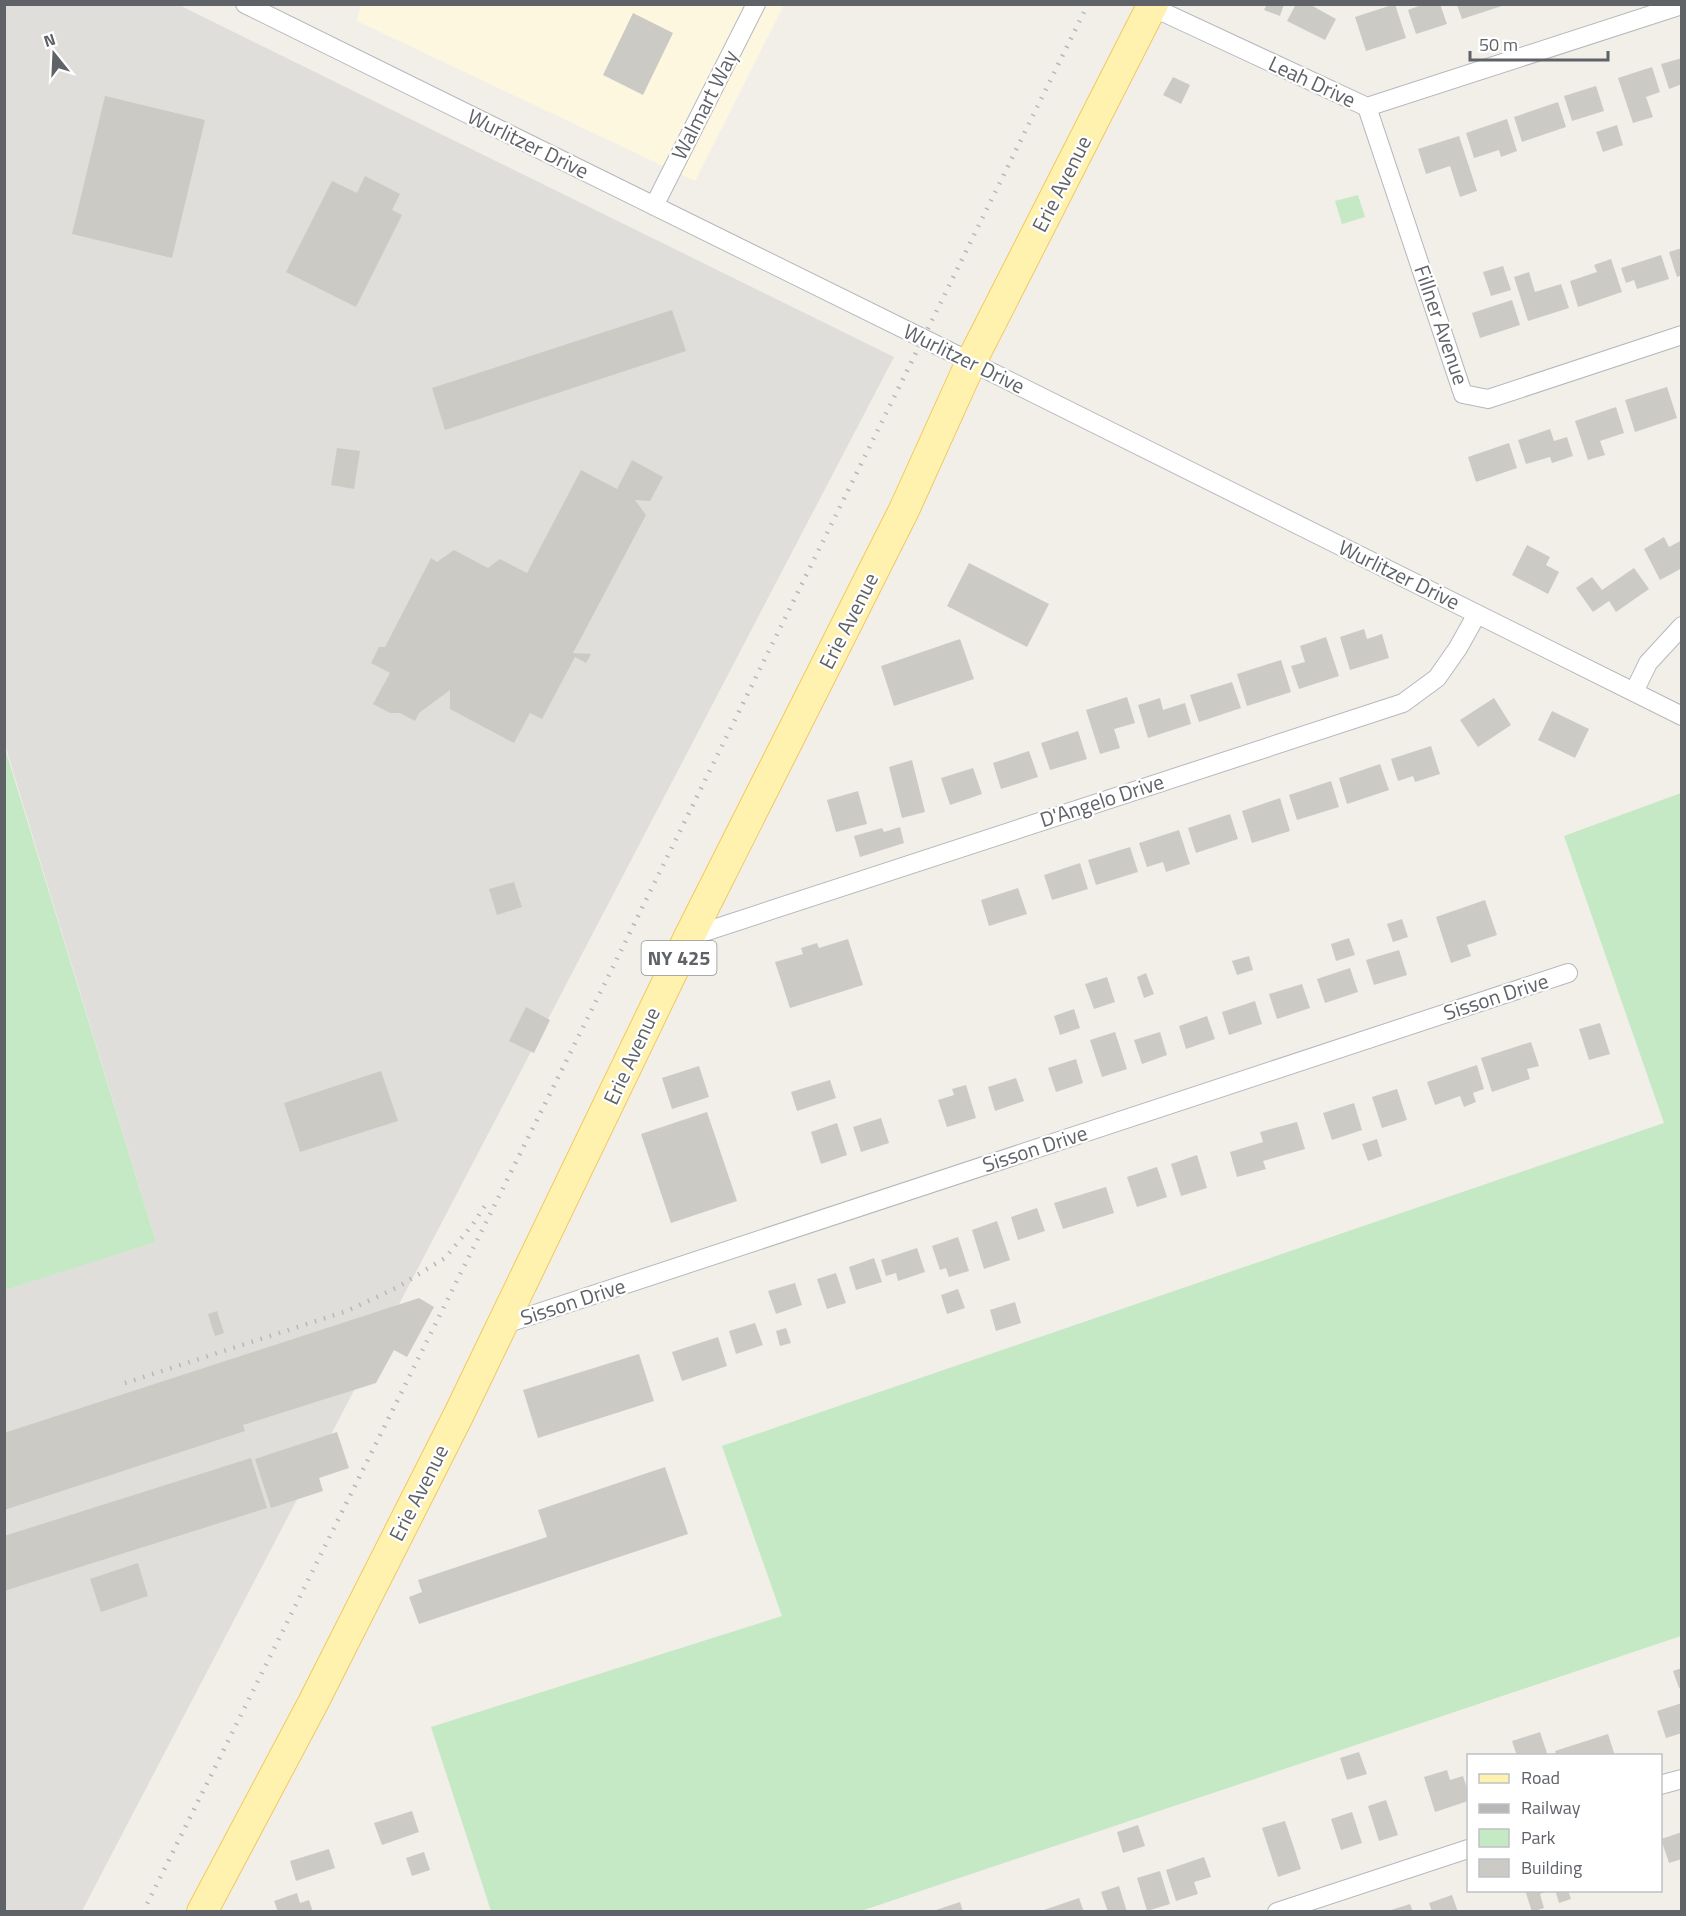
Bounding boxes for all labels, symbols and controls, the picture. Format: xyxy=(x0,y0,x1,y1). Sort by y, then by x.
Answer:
north arrow xyxy=(24,24,84,84)
scale bar xyxy=(1470,24,1608,62)
text: N xyxy=(40,27,58,53)
text: 50 m xyxy=(1479,31,1518,58)
street label: Walmart Way xyxy=(663,44,746,165)
street label: Leah Drive xyxy=(1264,47,1361,115)
street label: Wurlitzer Drive xyxy=(462,100,595,186)
street label: Erie Avenue xyxy=(1023,130,1099,237)
street label: Fillner Avenue xyxy=(1406,260,1477,389)
street label: Wurlitzer Drive xyxy=(898,315,1031,401)
street label: Wurlitzer Drive xyxy=(1333,531,1466,617)
street label: Erie Avenue xyxy=(810,567,886,674)
street label: D'Angelo Drive xyxy=(1036,765,1168,835)
road number: NY 425 xyxy=(642,941,716,975)
street label: Sisson Drive xyxy=(1439,964,1552,1028)
street label: Erie Avenue xyxy=(595,1002,668,1110)
street label: Sisson Drive xyxy=(978,1116,1091,1180)
street label: Sisson Drive xyxy=(516,1269,629,1333)
street label: Erie Avenue xyxy=(380,1439,456,1546)
legend xyxy=(1467,1754,1662,1892)
text: Road xyxy=(1521,1764,1560,1791)
text: Railway xyxy=(1521,1794,1581,1821)
text: Park xyxy=(1521,1824,1556,1851)
text: Building xyxy=(1521,1854,1582,1881)

